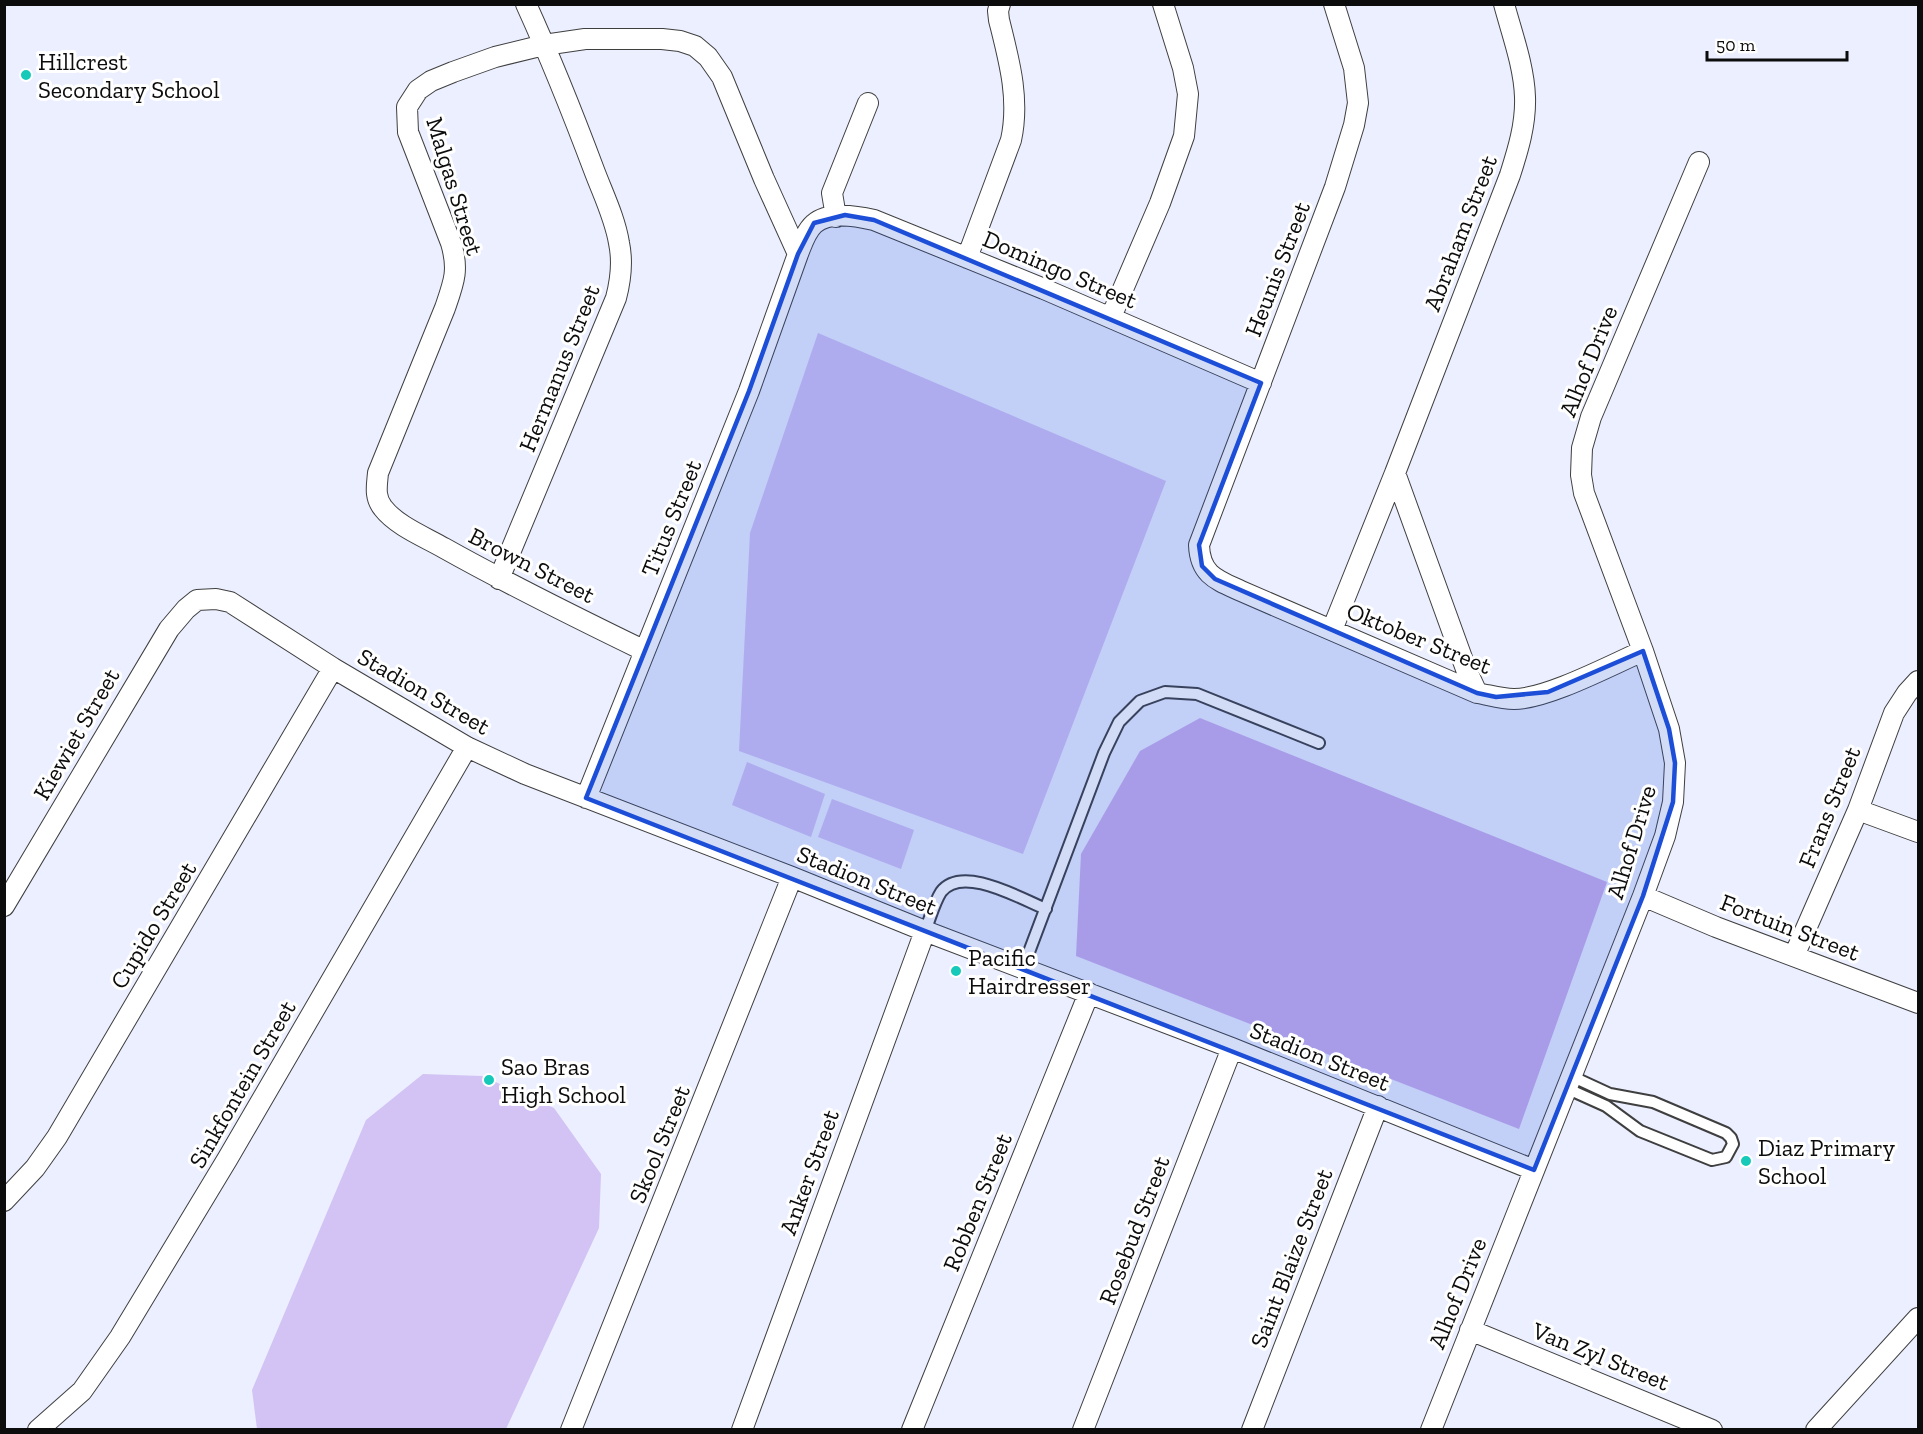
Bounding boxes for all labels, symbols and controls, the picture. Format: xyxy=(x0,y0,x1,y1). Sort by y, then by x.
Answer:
scale bar xyxy=(1707,24,1846,62)
text: 50 m xyxy=(1716,34,1756,56)
place label: Hillcrest Secondary School xyxy=(38,47,220,104)
marker: Hillcrest Secondary School xyxy=(19,68,33,82)
street label: Malgas Street xyxy=(420,113,490,259)
street label: Abraham Street xyxy=(1417,151,1503,315)
street label: Heunis Street xyxy=(1238,197,1316,340)
street label: Domingo Street xyxy=(979,223,1141,315)
street label: Hermanus Street xyxy=(512,280,606,456)
street label: Alhof Drive xyxy=(1553,301,1623,421)
street label: Titus Street xyxy=(634,455,708,581)
street label: Brown Street xyxy=(464,521,600,609)
street label: Oktober Street xyxy=(1342,596,1496,680)
street label: Stadion Street xyxy=(353,641,495,741)
street label: Kiewiet Street xyxy=(27,663,125,805)
street label: Frans Street xyxy=(1792,742,1866,872)
street label: Alhof Drive xyxy=(1600,782,1662,902)
street label: Stadion Street xyxy=(793,839,941,921)
street label: Cupido Street xyxy=(104,856,202,994)
street label: Fortuin Street xyxy=(1716,887,1864,967)
place label: Pacific Hairdresser xyxy=(968,943,1091,1000)
marker: Pacific Hairdresser xyxy=(949,964,963,978)
street label: Sinkfontein Street xyxy=(182,995,302,1173)
street label: Stadion Street xyxy=(1246,1015,1394,1097)
place label: Sao Bras High School xyxy=(501,1052,626,1109)
marker: Sao Bras High School xyxy=(482,1073,496,1087)
street label: Skool Street xyxy=(622,1081,696,1207)
street label: Anker Street xyxy=(773,1105,845,1239)
street label: Robben Street xyxy=(936,1129,1018,1275)
place label: Diaz Primary School xyxy=(1758,1133,1896,1190)
street label: Rosebud Street xyxy=(1092,1152,1176,1308)
marker: Diaz Primary School xyxy=(1739,1154,1753,1168)
street label: Saint Blaize Street xyxy=(1244,1164,1338,1352)
street label: Alhof Drive xyxy=(1422,1233,1492,1353)
street label: Van Zyl Street xyxy=(1527,1315,1674,1397)

